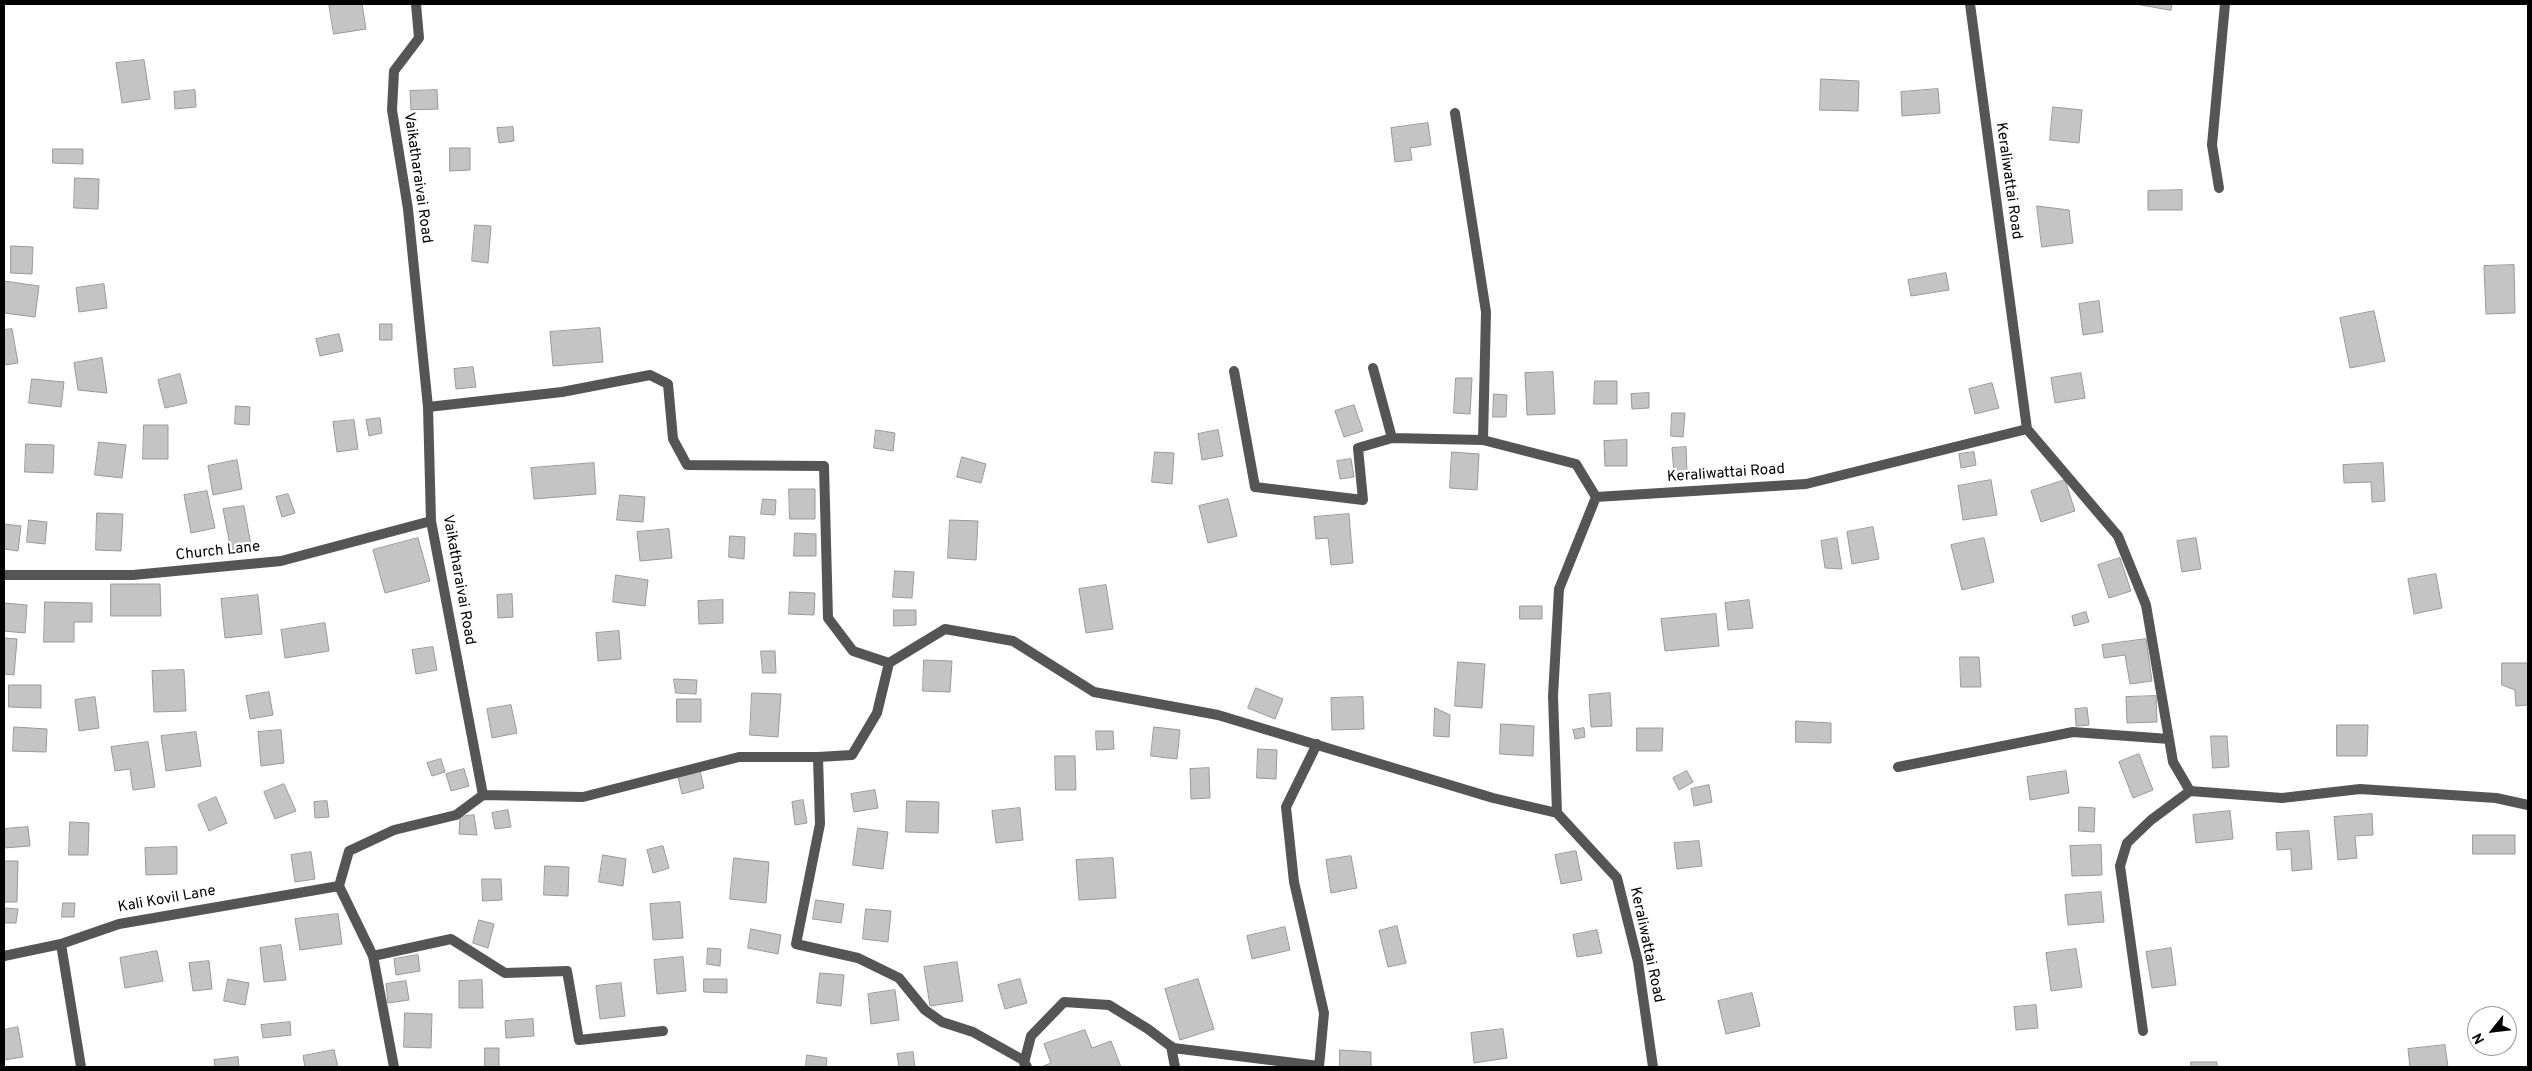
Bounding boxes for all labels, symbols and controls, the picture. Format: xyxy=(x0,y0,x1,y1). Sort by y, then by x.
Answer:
street label: Vaikatharaivai Road xyxy=(399,111,435,245)
street label: Keraliwattai Road xyxy=(1991,121,2025,241)
street label: Keraliwattai Road xyxy=(1666,461,1786,487)
street label: Vaikatharaivai Road xyxy=(438,513,478,647)
street label: Church Lane xyxy=(175,539,261,565)
street label: Kali Kovil Lane xyxy=(117,883,217,917)
street label: Keraliwattai Road xyxy=(1625,885,1667,1005)
north arrow xyxy=(2467,1006,2517,1056)
text: N xyxy=(2469,1030,2489,1047)

